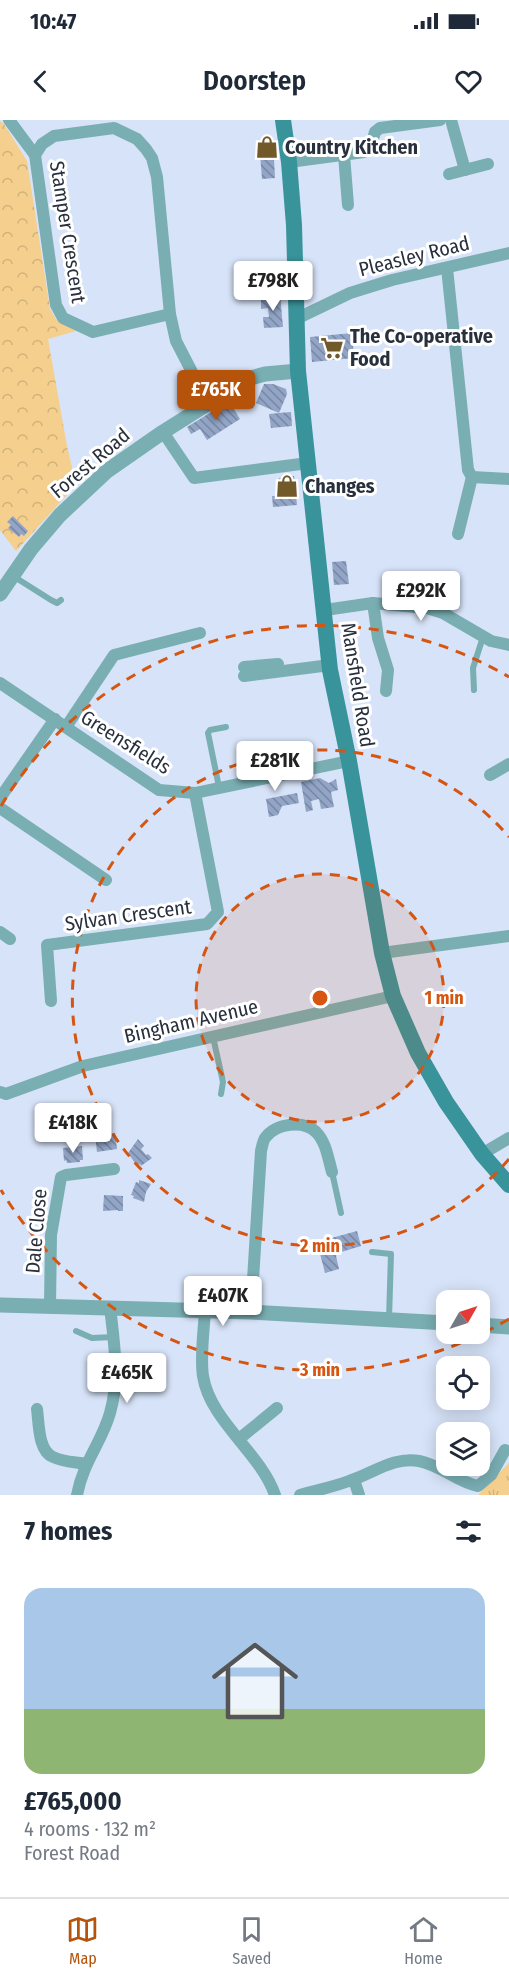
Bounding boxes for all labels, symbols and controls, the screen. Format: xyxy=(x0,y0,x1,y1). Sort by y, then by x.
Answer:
text: 10:47 xyxy=(30,8,76,35)
icon: back xyxy=(24,65,57,98)
text: Doorstep xyxy=(203,65,306,97)
icon: heart xyxy=(452,65,485,98)
shop icon: Country Kitchen xyxy=(254,134,280,160)
place label: Country Kitchen xyxy=(285,135,418,159)
street label: Stamper Crescent xyxy=(45,159,91,305)
street label: Pleasley Road xyxy=(356,231,472,281)
pin: £798K xyxy=(231,261,315,312)
text: £798K xyxy=(248,268,298,292)
place label: The Co-operative Food xyxy=(350,324,493,371)
supermarket icon: The Co-operative Food xyxy=(319,335,345,361)
pin: £765K xyxy=(174,370,258,421)
text: £765K xyxy=(191,377,241,401)
street label: Forest Road xyxy=(45,423,135,503)
shop icon: Changes xyxy=(274,473,300,499)
place label: Changes xyxy=(305,474,375,498)
pin: £292K xyxy=(379,571,463,622)
text: £292K xyxy=(396,578,446,602)
street label: Mansfield Road xyxy=(336,621,380,749)
street label: Greensfields xyxy=(77,705,175,779)
pin: £281K xyxy=(233,741,317,792)
text: £281K xyxy=(250,748,300,772)
street label: Sylvan Crescent xyxy=(63,894,193,936)
text: 1 min xyxy=(424,987,464,1009)
centre of rings xyxy=(310,988,330,1008)
street label: Bingham Avenue xyxy=(122,994,260,1048)
pin: £418K xyxy=(31,1103,115,1154)
text: £418K xyxy=(49,1110,97,1134)
street label: Dale Close xyxy=(20,1188,52,1274)
text: 2 min xyxy=(299,1235,340,1257)
pin: £407K xyxy=(181,1276,265,1327)
text: £407K xyxy=(198,1283,248,1307)
north arrow xyxy=(436,1290,490,1344)
map controls xyxy=(436,1290,490,1476)
pin: £465K xyxy=(85,1353,169,1404)
button: locate xyxy=(436,1356,490,1410)
text: 3 min xyxy=(299,1359,340,1381)
text: £465K xyxy=(101,1360,153,1384)
button: layers xyxy=(436,1422,490,1476)
icon: filters xyxy=(452,1515,485,1548)
text: 7 homes xyxy=(24,1516,112,1547)
icon: home xyxy=(201,1627,309,1735)
text: £765,000 xyxy=(24,1786,122,1817)
text: 4 rooms · 132 m² xyxy=(24,1817,156,1841)
text: Forest Road xyxy=(24,1841,120,1865)
tab: Map xyxy=(66,1913,99,1968)
tab: Saved xyxy=(232,1913,271,1968)
tab: Home xyxy=(404,1913,443,1968)

